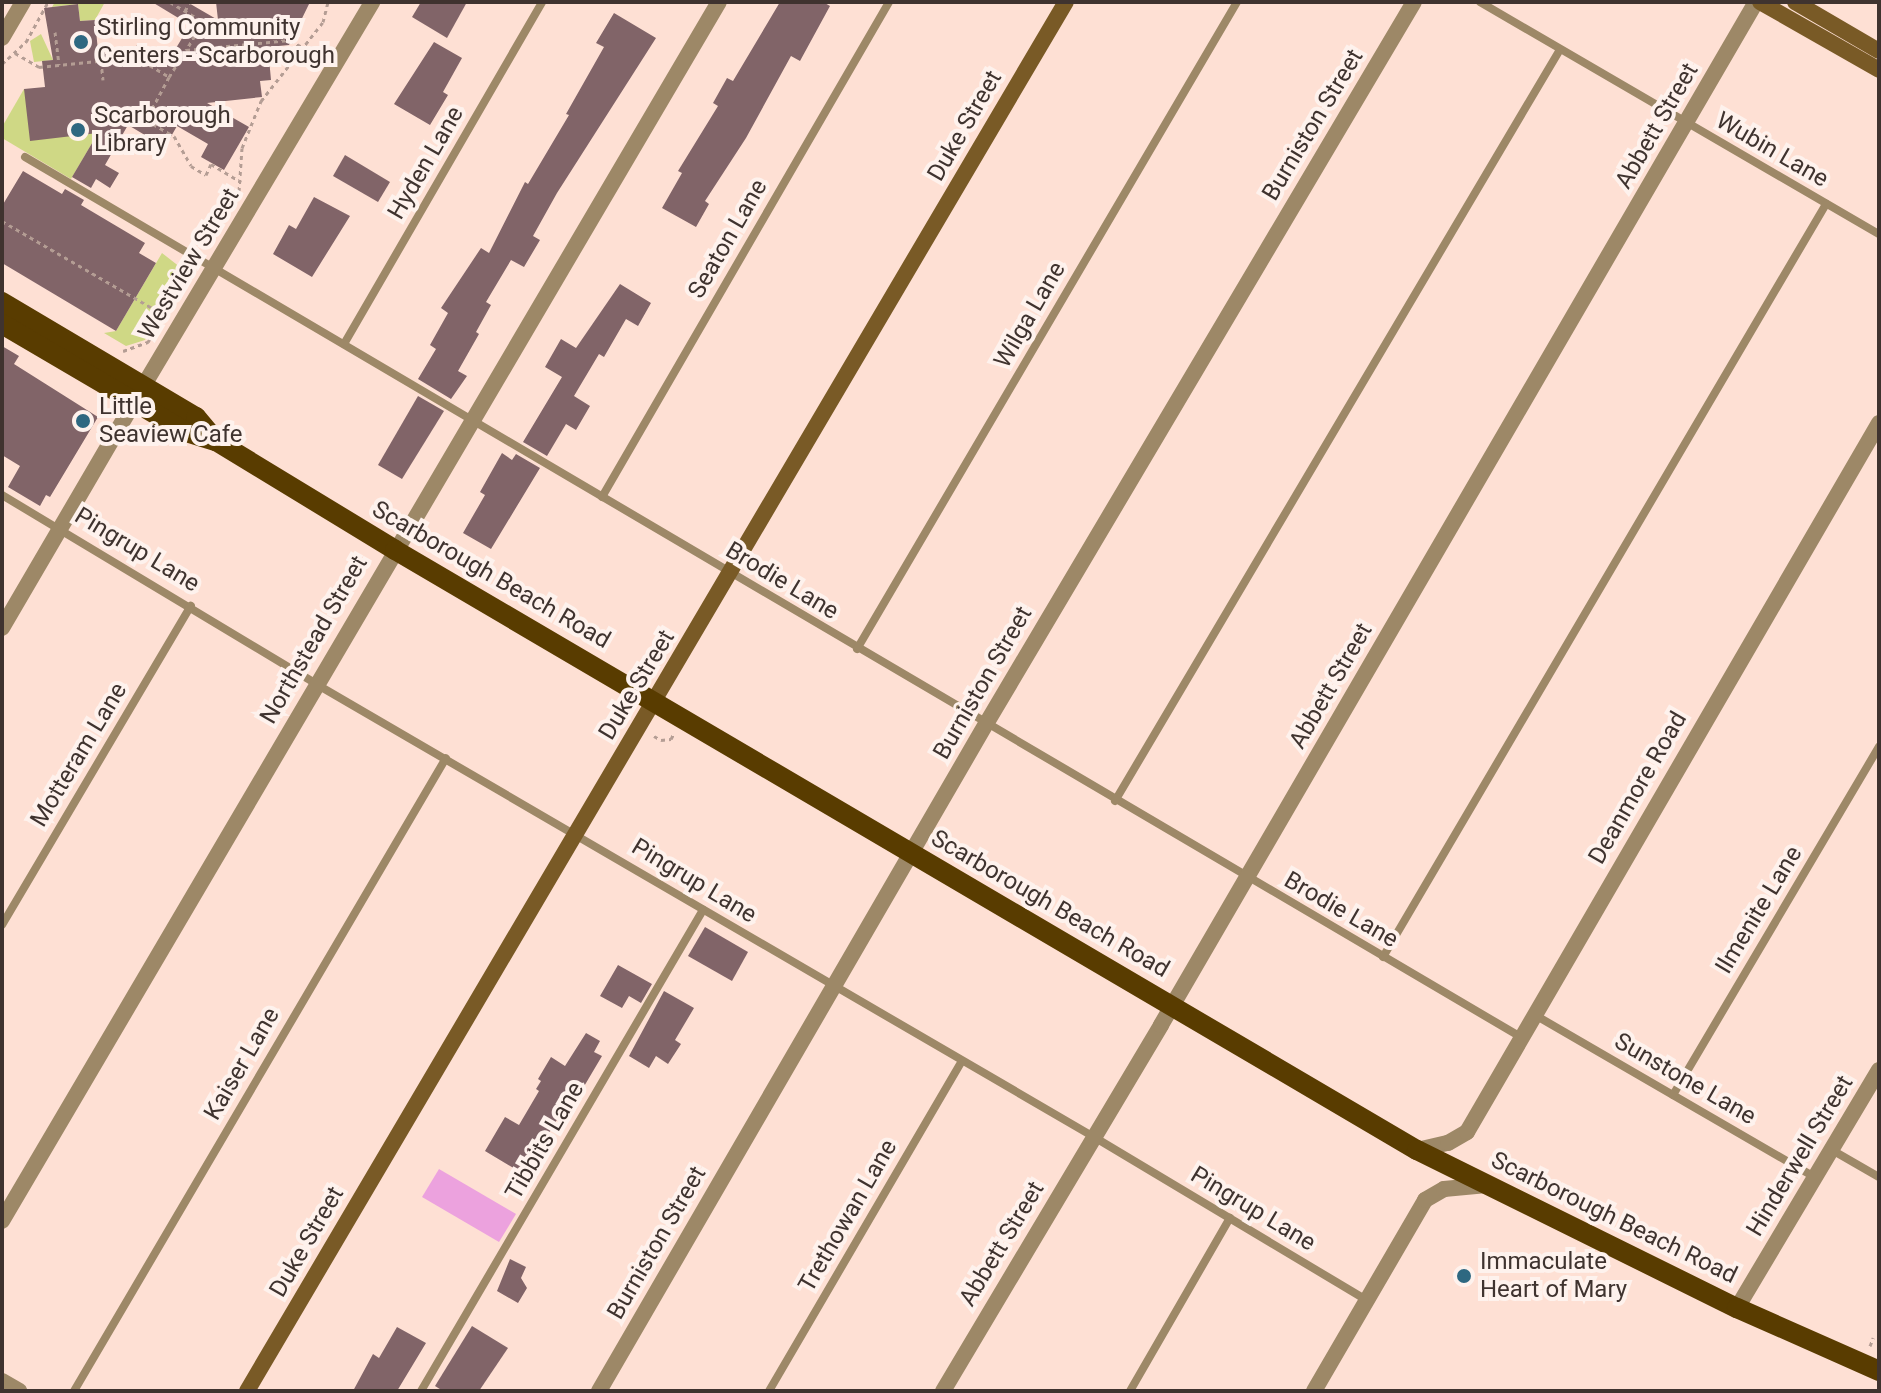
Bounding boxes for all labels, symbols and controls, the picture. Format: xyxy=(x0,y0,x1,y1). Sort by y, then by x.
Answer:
place label: Stirling Community Centers - Scarborough xyxy=(97,14,335,70)
marker: Stirling Community Centers - Scarborough xyxy=(72,33,90,51)
street label: Burniston Street xyxy=(1256,44,1370,206)
street label: Abbett Street xyxy=(1609,58,1705,194)
street label: Duke Street xyxy=(922,66,1008,186)
street label: Hyden Lane xyxy=(382,101,470,225)
place label: Scarborough Library xyxy=(94,102,231,158)
street label: Wubin Lane xyxy=(1711,106,1833,194)
marker: Scarborough Library xyxy=(69,121,87,139)
street label: Seaton Lane xyxy=(682,174,774,304)
street label: Westview Street xyxy=(133,183,245,345)
street label: Wilga Lane xyxy=(988,257,1072,373)
place label: Little Seaview Cafe xyxy=(99,393,242,449)
marker: Little Seaview Cafe xyxy=(74,412,92,430)
street label: Scarborough Beach Road xyxy=(367,495,615,655)
street label: Pingrup Lane xyxy=(69,501,205,599)
street label: Brodie Lane xyxy=(720,536,844,626)
street label: Northstead Street xyxy=(254,551,374,729)
street label: Burniston Street xyxy=(928,601,1038,765)
street label: Abbett Street xyxy=(1283,618,1379,754)
street label: Duke Street xyxy=(593,625,681,745)
street label: Motteram Lane xyxy=(25,678,133,832)
street label: Deanmore Road xyxy=(1583,707,1693,869)
street label: Scarborough Beach Road xyxy=(926,824,1174,984)
street label: Pingrup Lane xyxy=(626,832,762,930)
street label: Ilmenite Lane xyxy=(1710,841,1808,979)
street label: Brodie Lane xyxy=(1279,866,1403,954)
street label: Kaiser Lane xyxy=(198,1003,286,1125)
street label: Sunstone Lane xyxy=(1609,1027,1761,1131)
street label: Hinderwell Street xyxy=(1741,1070,1859,1242)
street label: Tibbits Lane xyxy=(500,1077,590,1205)
street label: Trethowan Lane xyxy=(793,1135,903,1297)
street label: Scarborough Beach Road xyxy=(1486,1146,1742,1290)
street label: Pingrup Lane xyxy=(1185,1160,1321,1258)
street label: Burniston Street xyxy=(602,1161,712,1325)
street label: Abbett Street xyxy=(954,1176,1050,1312)
street label: Duke Street xyxy=(264,1182,350,1302)
place label: Immaculate Heart of Mary xyxy=(1480,1248,1627,1304)
marker: Immaculate Heart of Mary xyxy=(1455,1267,1473,1285)

